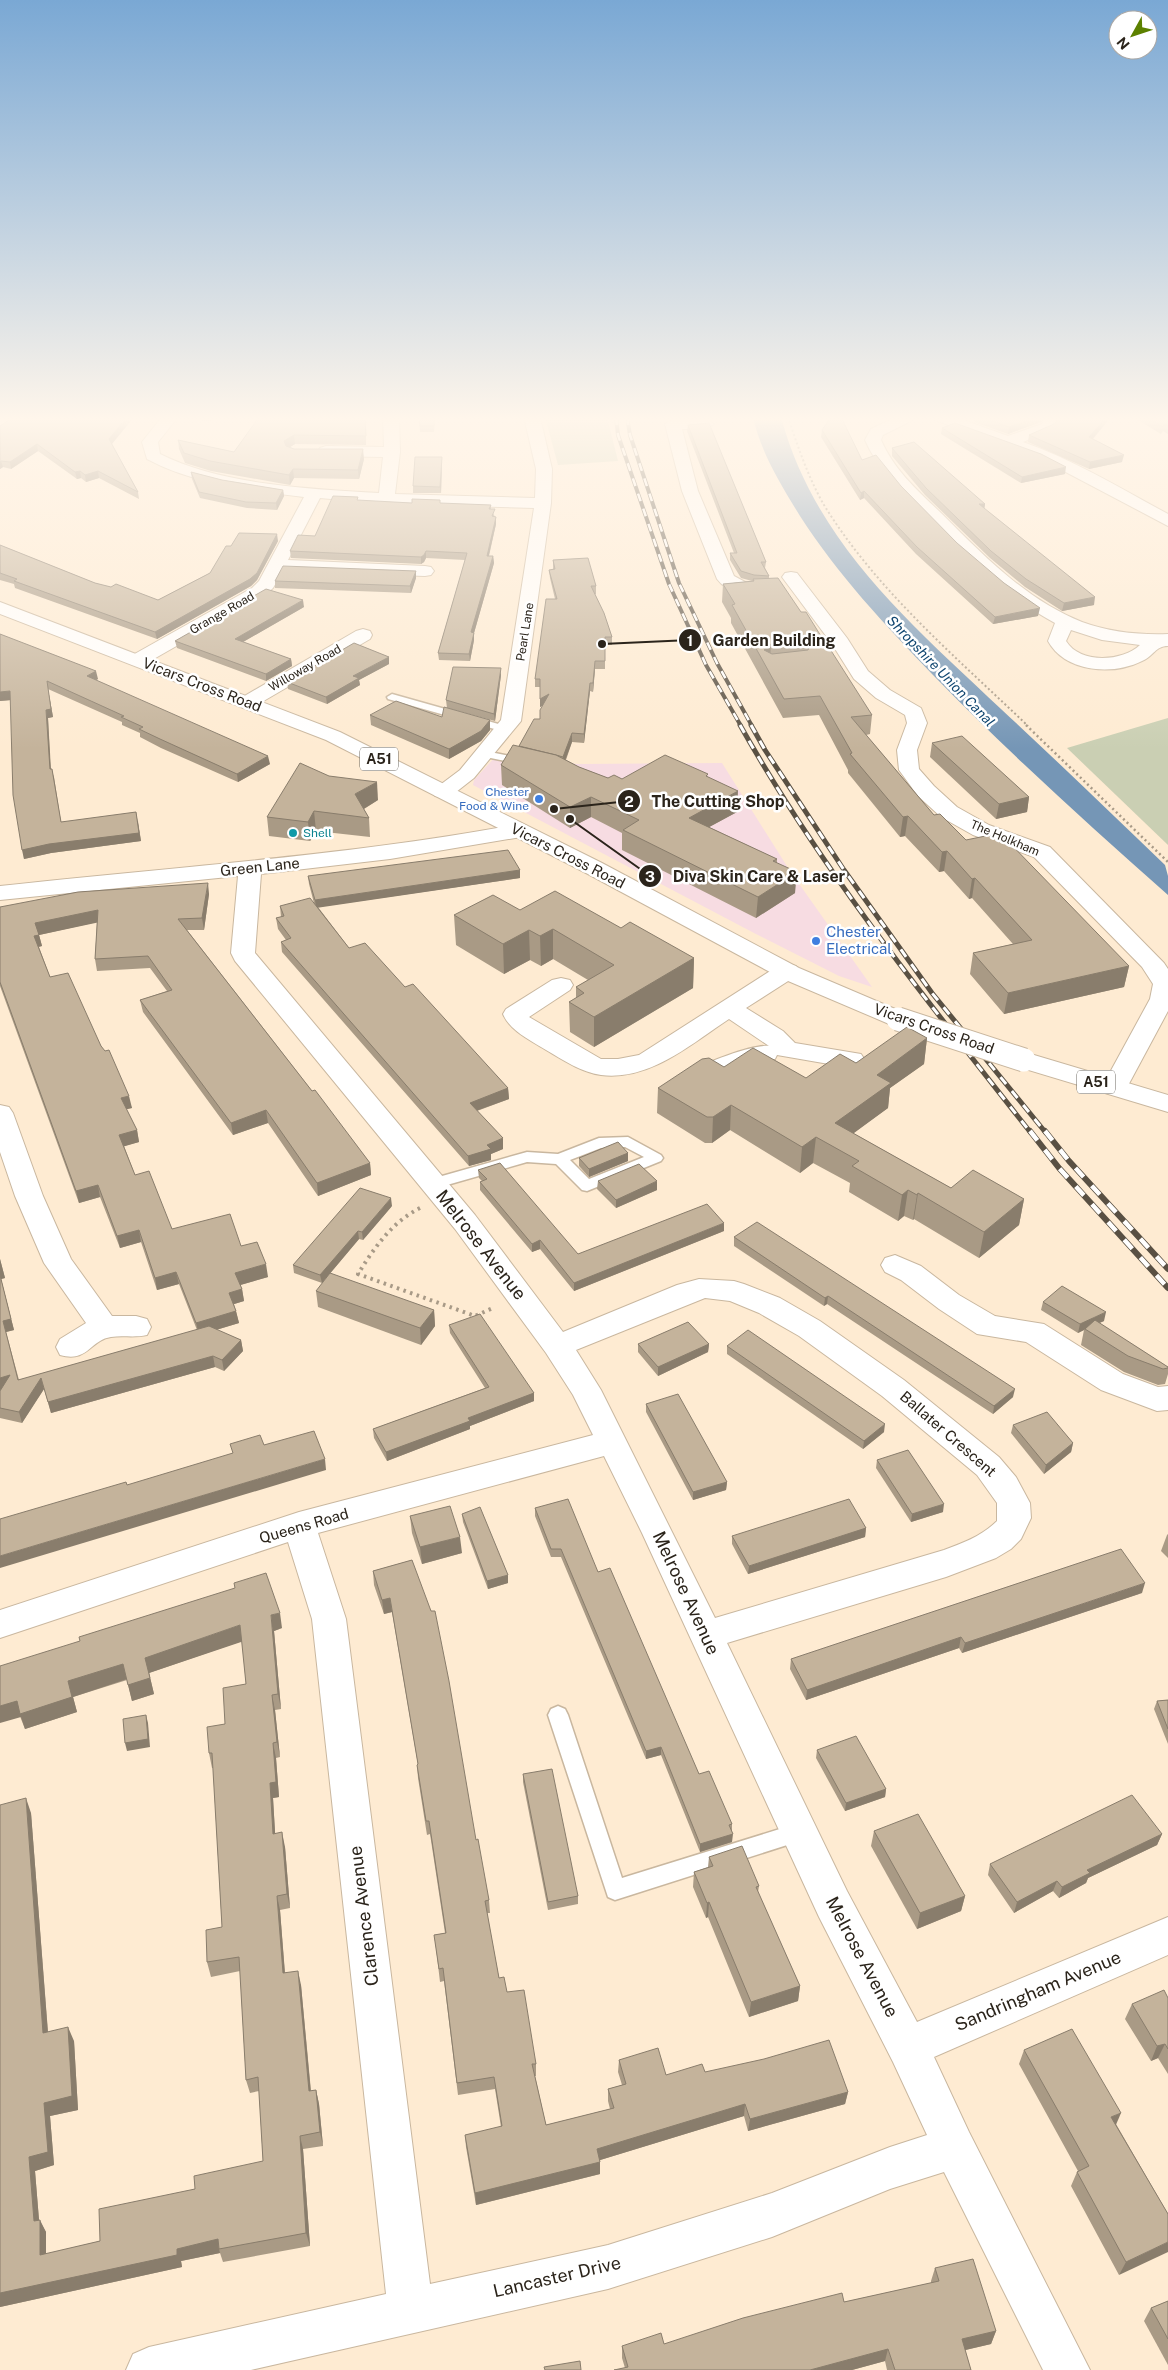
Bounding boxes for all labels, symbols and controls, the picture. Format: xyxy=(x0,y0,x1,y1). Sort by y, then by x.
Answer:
north arrow xyxy=(1108,10,1158,60)
text: N xyxy=(1113,34,1133,53)
street label: Grange Road xyxy=(187,589,257,637)
street label: Pearl Lane xyxy=(513,601,537,662)
water label: Shropshire Union Canal xyxy=(884,612,998,730)
callout: Garden Building xyxy=(677,625,845,656)
text: Garden Building xyxy=(712,631,836,650)
text: 1 xyxy=(687,632,693,649)
street label: Willoway Road xyxy=(266,642,344,694)
street label: Vicars Cross Road xyxy=(140,654,264,715)
road number: A51 xyxy=(360,748,398,771)
place label: Chester Food & Wine xyxy=(459,785,529,813)
callout: The Cutting Shop xyxy=(616,786,794,817)
text: The Cutting Shop xyxy=(652,792,785,811)
marker: Chester Food & Wine xyxy=(533,793,545,805)
text: 2 xyxy=(624,793,634,810)
street label: The Holkham xyxy=(968,817,1042,859)
street label: Vicars Cross Road xyxy=(508,819,628,892)
place label: Shell xyxy=(303,826,332,840)
marker: Shell xyxy=(287,827,299,839)
street label: Green Lane xyxy=(219,854,301,879)
callout: Diva Skin Care & Laser xyxy=(637,861,855,892)
text: Diva Skin Care & Laser xyxy=(673,867,846,886)
text: 3 xyxy=(645,868,655,885)
place label: Chester Electrical xyxy=(826,923,892,957)
marker: Chester Electrical xyxy=(810,935,822,947)
street label: Vicars Cross Road xyxy=(872,1000,996,1057)
road number: A51 xyxy=(1077,1070,1115,1094)
street label: Melrose Avenue xyxy=(432,1186,531,1304)
street label: Ballater Crescent xyxy=(897,1387,1000,1480)
street label: Queens Road xyxy=(257,1505,351,1546)
street label: Melrose Avenue xyxy=(649,1528,724,1658)
street label: Clarence Avenue xyxy=(344,1845,383,1987)
street label: Melrose Avenue xyxy=(822,1893,903,2021)
street label: Sandringham Avenue xyxy=(952,1946,1124,2035)
street label: Lancaster Drive xyxy=(491,2252,623,2301)

